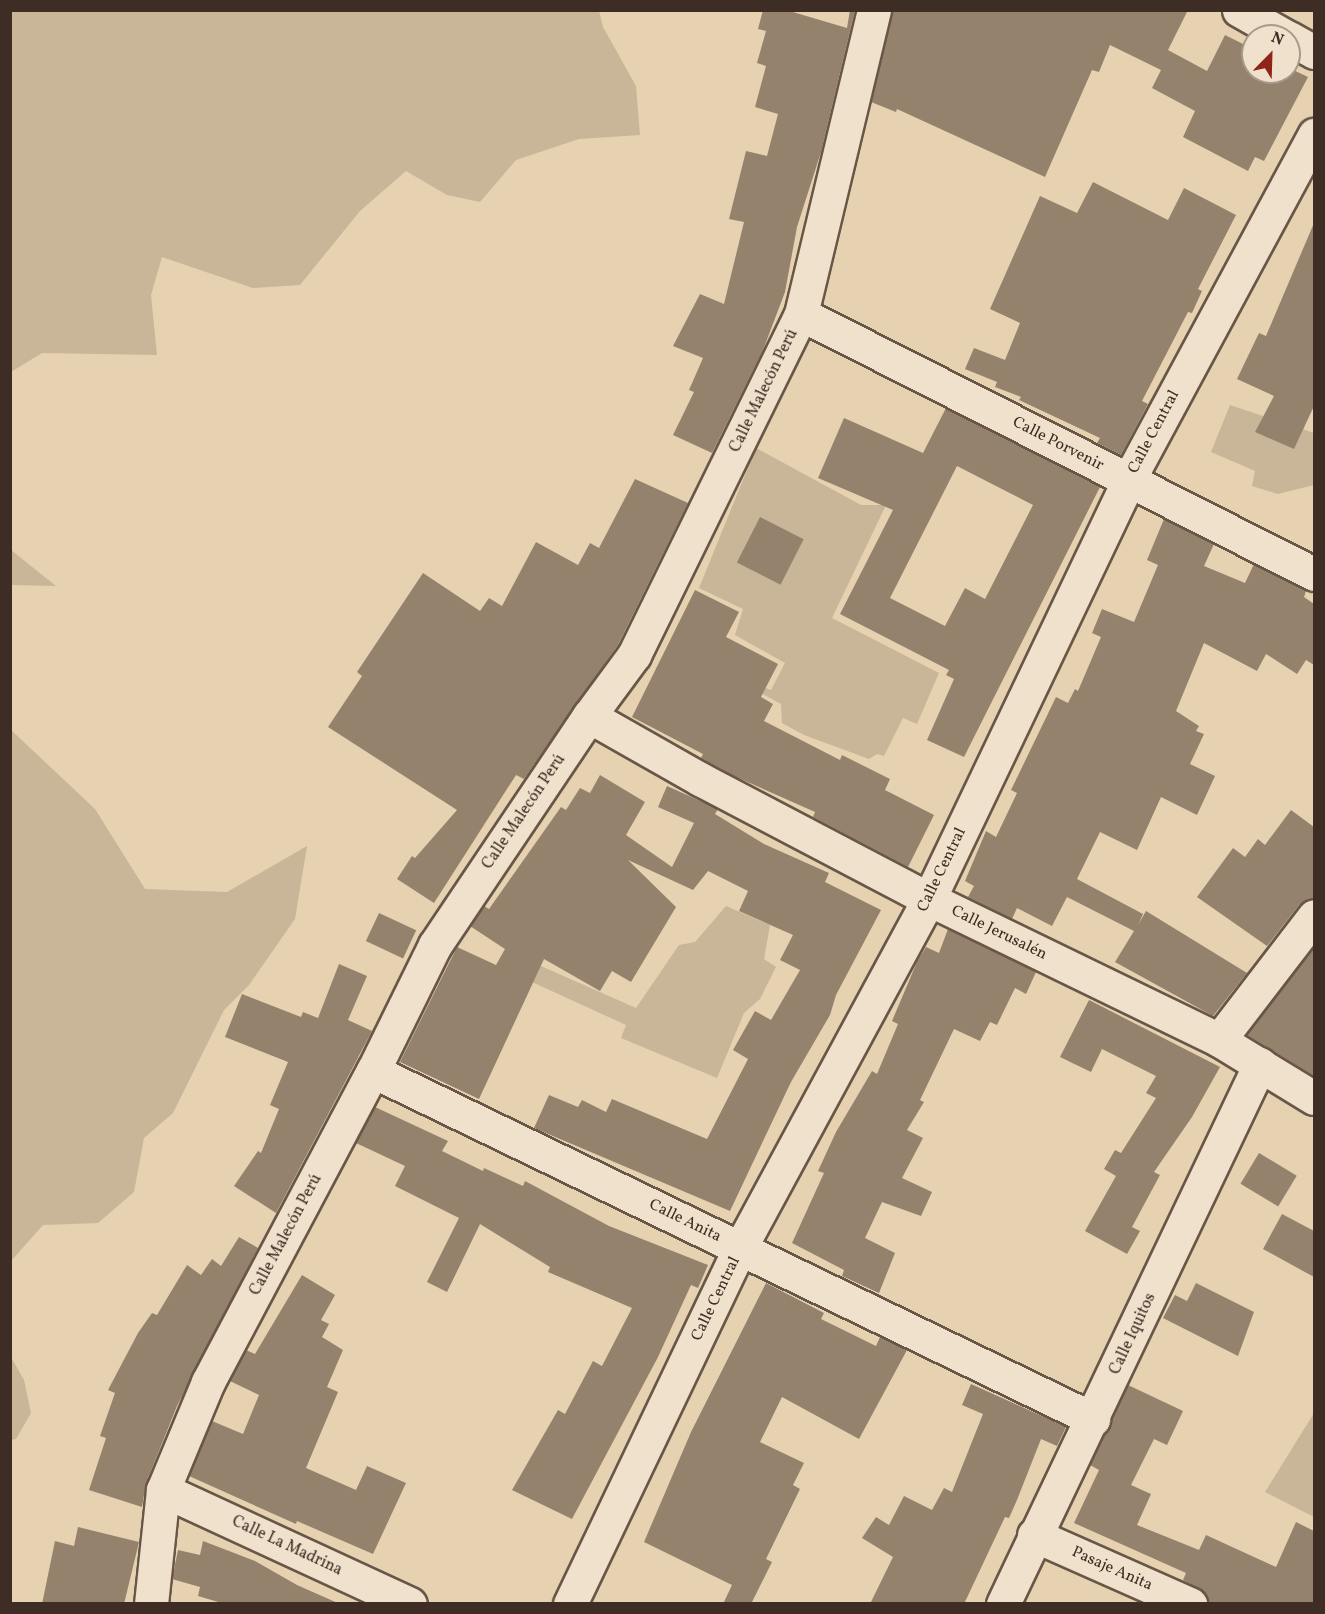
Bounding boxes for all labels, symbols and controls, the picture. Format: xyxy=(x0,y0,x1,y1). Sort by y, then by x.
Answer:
north arrow xyxy=(1241,24,1301,84)
text: N xyxy=(1268,27,1287,52)
street label: Calle Malecón Perú xyxy=(726,326,802,456)
street label: Calle Central xyxy=(1124,387,1184,477)
street label: Calle Porvenir xyxy=(1009,413,1107,475)
street label: Calle Malecón Perú xyxy=(478,751,570,873)
street label: Calle Central xyxy=(913,825,971,915)
street label: Calle Jerusalén xyxy=(948,902,1050,964)
street label: Calle Malecón Perú xyxy=(246,1171,326,1299)
street label: Calle Anita xyxy=(646,1195,724,1247)
street label: Calle Central xyxy=(687,1254,745,1344)
street label: Calle Iquitos xyxy=(1106,1290,1160,1378)
street label: Calle La Madrina xyxy=(229,1512,345,1580)
street label: Pasaje Anita xyxy=(1069,1543,1155,1595)

